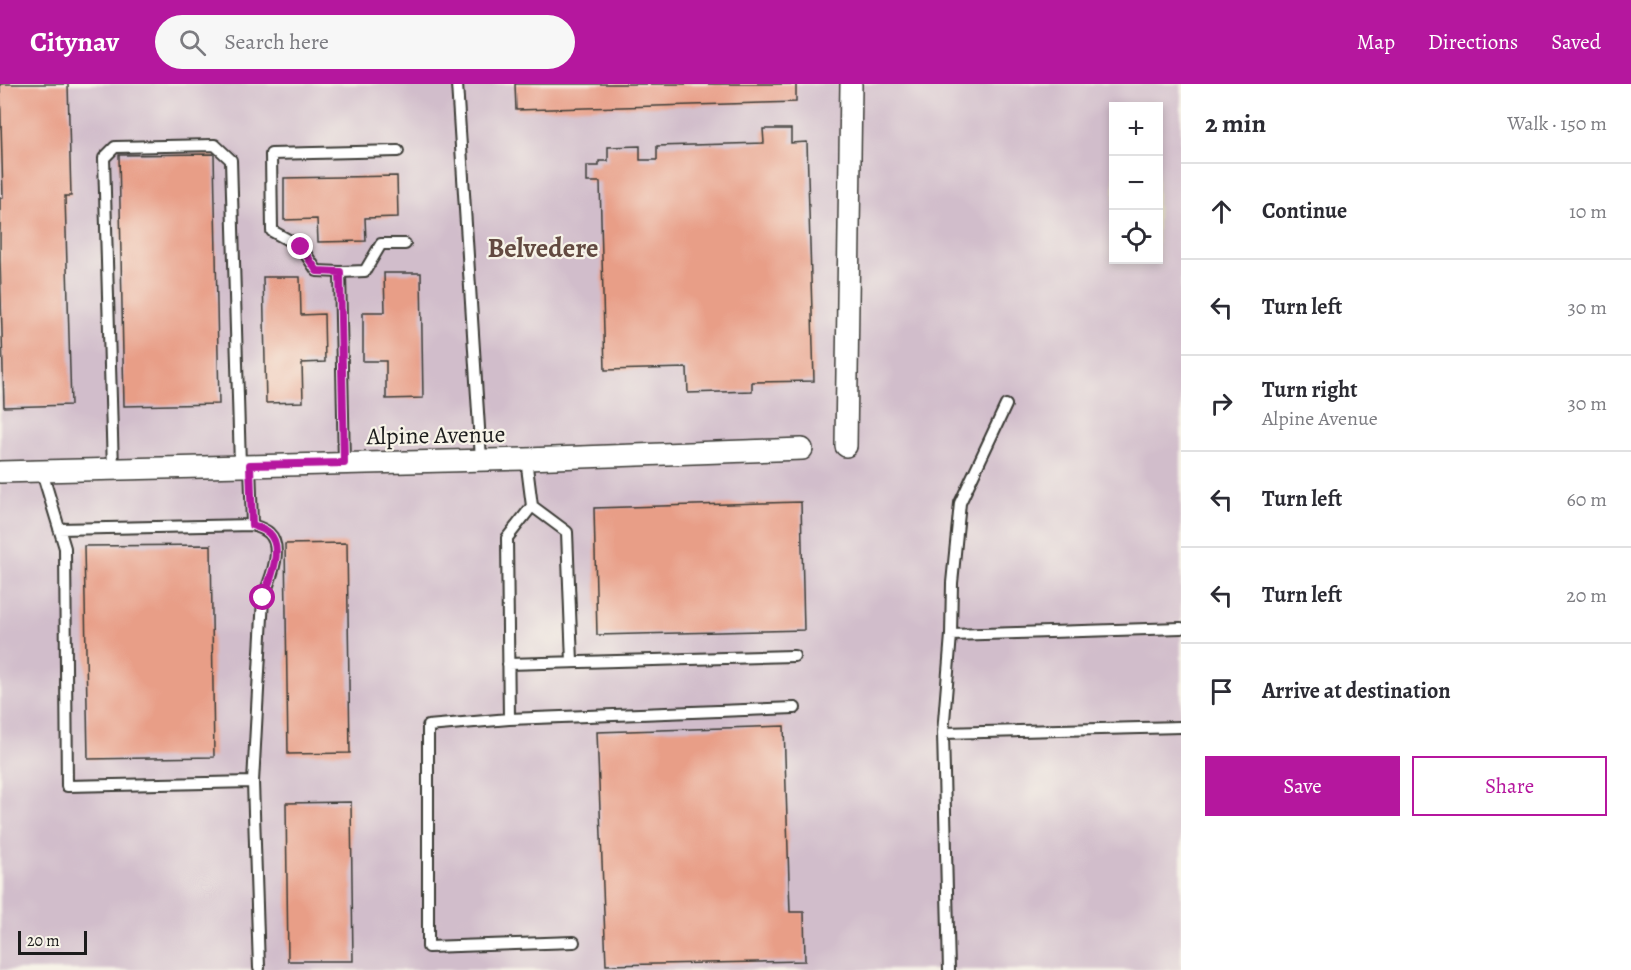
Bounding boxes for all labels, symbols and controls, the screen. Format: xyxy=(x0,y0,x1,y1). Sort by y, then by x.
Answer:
search box xyxy=(155,15,575,69)
text: Citynav xyxy=(30,23,119,61)
icon: search xyxy=(176,26,209,59)
text: Search here xyxy=(224,27,329,57)
text: Map xyxy=(1357,28,1395,56)
text: Directions xyxy=(1428,28,1518,56)
text: Saved xyxy=(1551,28,1601,56)
map controls xyxy=(1109,102,1163,264)
button: + xyxy=(1109,102,1163,156)
text: 2 min xyxy=(1205,106,1266,141)
text: Walk · 150 m xyxy=(1507,110,1607,137)
button: − xyxy=(1109,156,1163,210)
icon: ahead xyxy=(1205,195,1238,228)
text: Continue xyxy=(1262,196,1347,226)
text: 10 m xyxy=(1569,198,1607,225)
button: locate xyxy=(1109,210,1163,264)
district label: Belvedere xyxy=(487,230,599,266)
route end xyxy=(287,233,313,259)
icon: left xyxy=(1205,291,1238,324)
text: Turn left xyxy=(1262,292,1342,322)
text: 30 m xyxy=(1567,294,1607,321)
text: Turn right xyxy=(1262,375,1358,405)
icon: right xyxy=(1205,387,1238,420)
text: 30 m xyxy=(1567,390,1607,417)
text: Alpine Avenue xyxy=(1262,405,1378,432)
street label: Alpine Avenue xyxy=(365,418,506,452)
icon: left xyxy=(1205,483,1238,516)
text: Turn left xyxy=(1262,484,1342,514)
text: 60 m xyxy=(1567,486,1607,513)
icon: left xyxy=(1205,579,1238,612)
text: Turn left xyxy=(1262,580,1342,610)
text: 20 m xyxy=(1566,582,1607,609)
route start xyxy=(249,584,275,610)
icon: arrive xyxy=(1205,675,1238,708)
text: Arrive at destination xyxy=(1262,676,1451,706)
button: Save xyxy=(1205,756,1400,816)
button: Share xyxy=(1412,756,1607,816)
scale bar xyxy=(18,928,87,956)
text: 20 m xyxy=(27,930,60,952)

